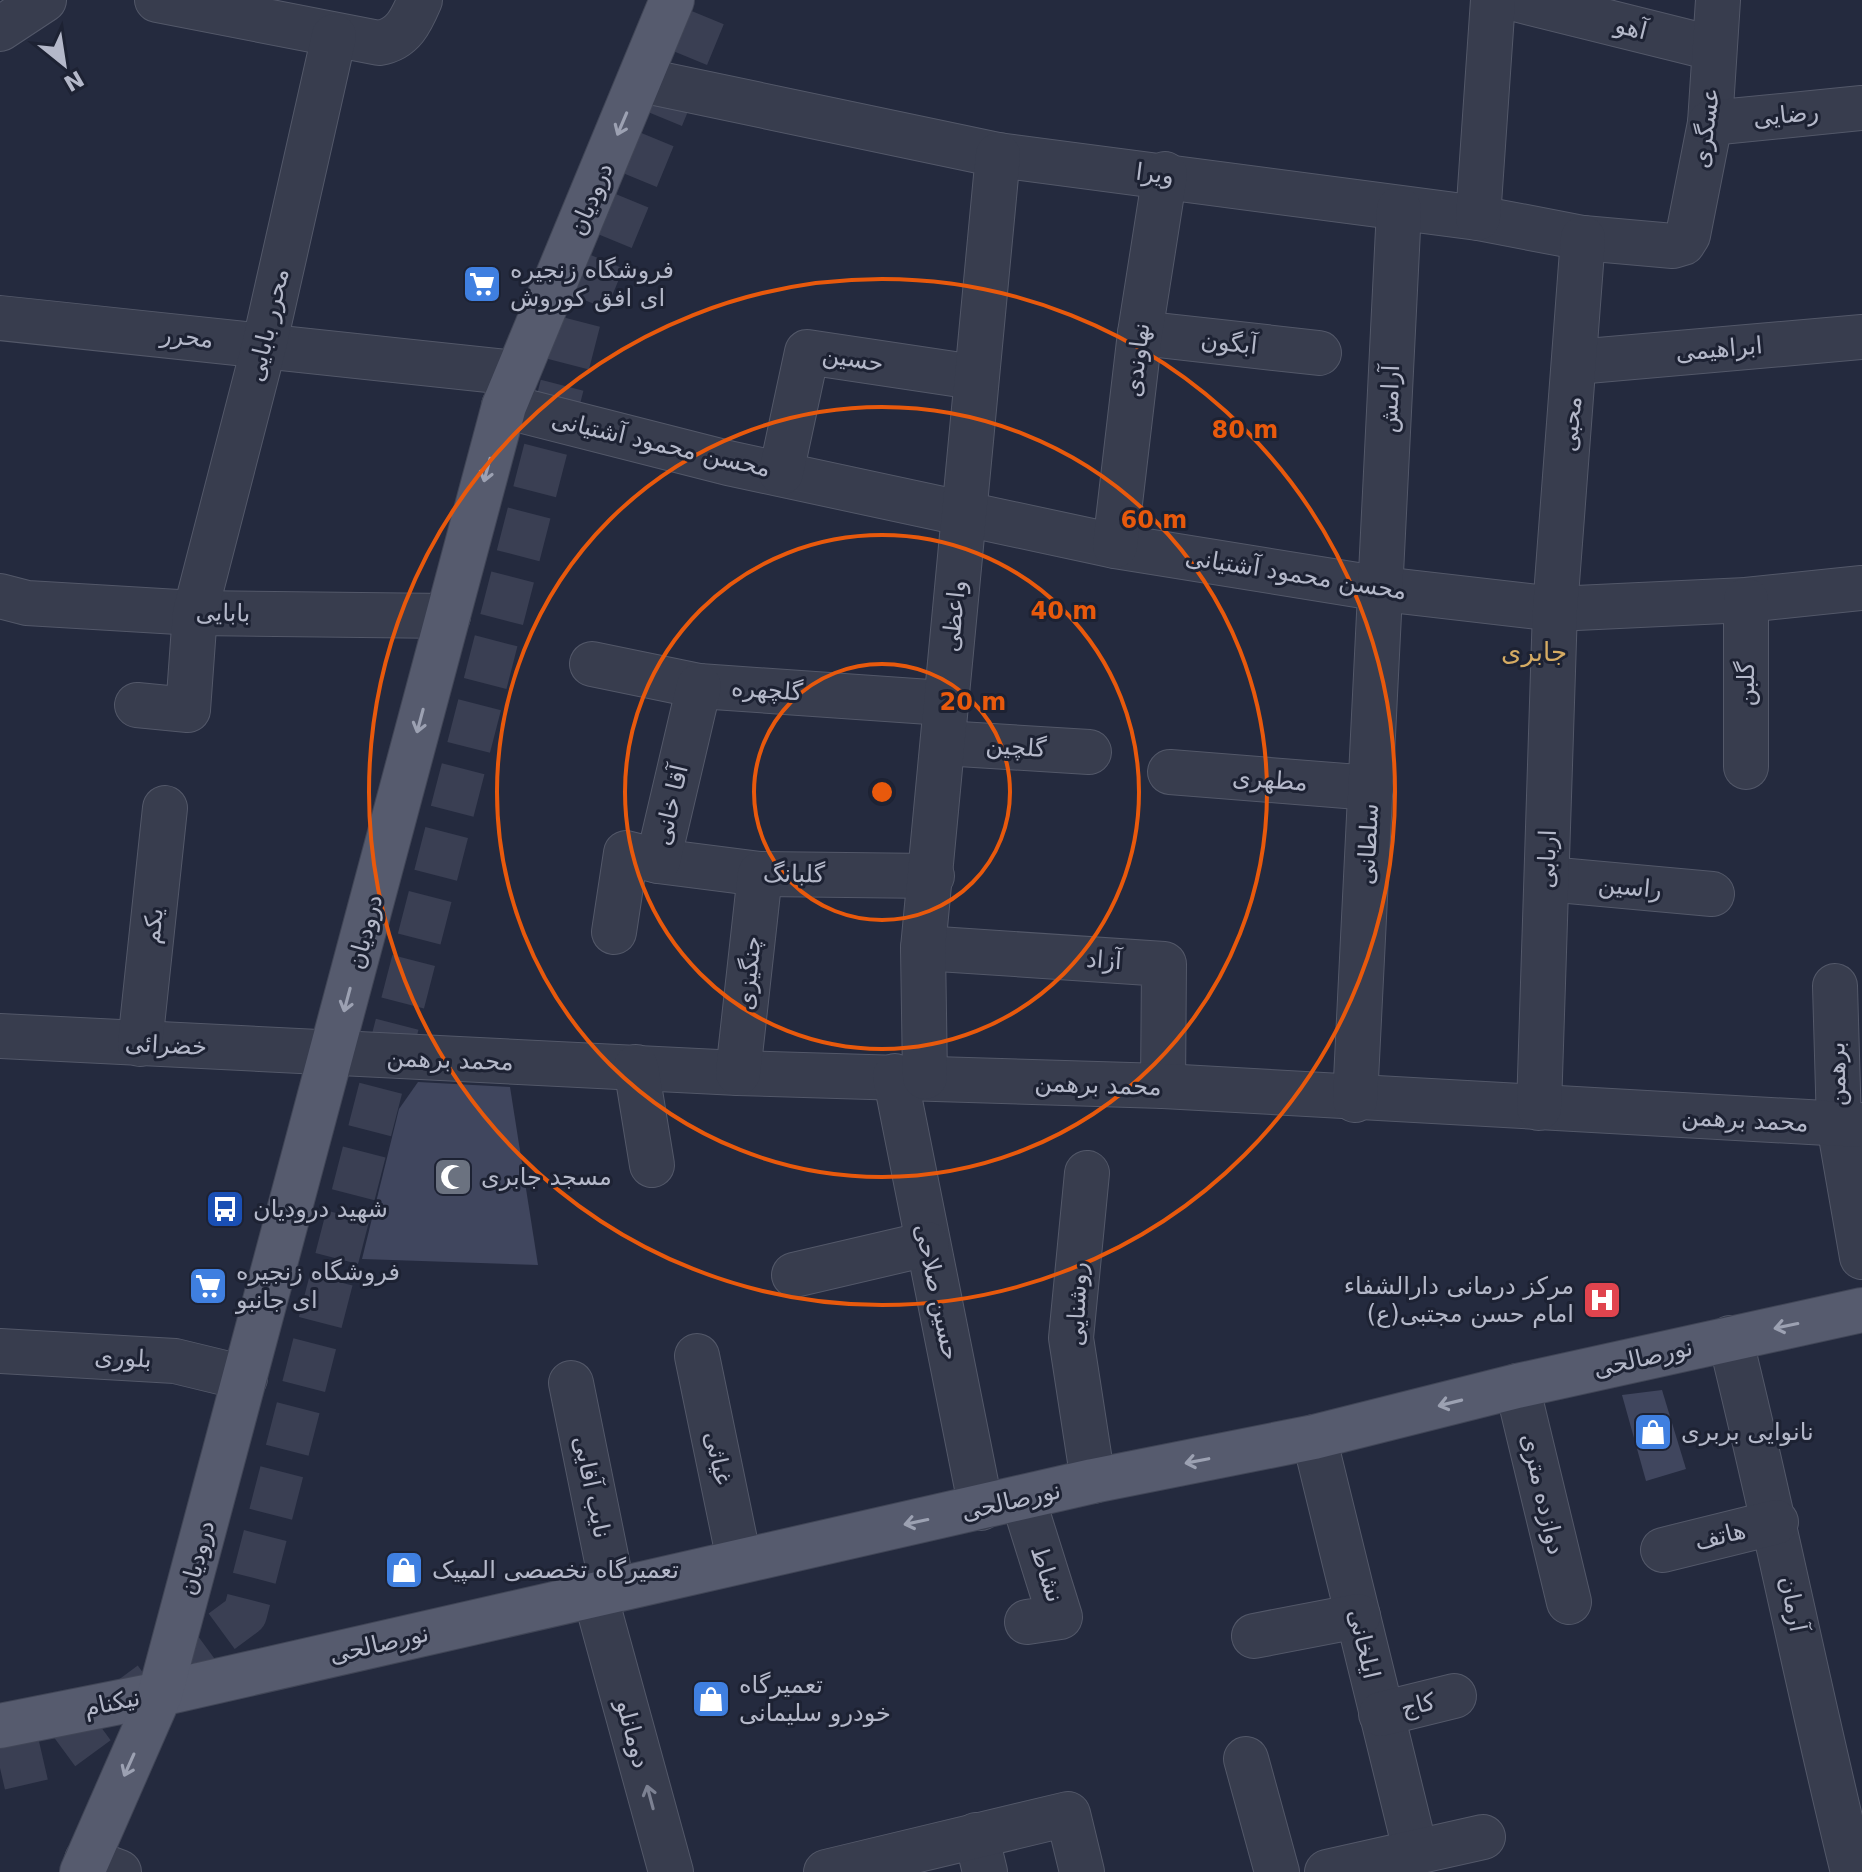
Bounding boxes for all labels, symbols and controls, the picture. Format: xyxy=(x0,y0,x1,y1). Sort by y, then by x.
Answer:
street label: آهو xyxy=(1611,9,1651,46)
north arrow xyxy=(24,24,104,104)
text: N xyxy=(60,65,88,96)
street label: عسگری xyxy=(1686,86,1726,170)
street label: رضایی xyxy=(1752,98,1820,132)
one-way arrow xyxy=(614,111,629,136)
street label: درودیان xyxy=(563,158,619,240)
street label: ویرا xyxy=(1134,158,1176,190)
place label: فروشگاه زنجیره ای افق کوروش xyxy=(510,256,674,312)
supermarket icon: فروشگاه زنجیره ای افق کوروش xyxy=(461,263,503,305)
street label: محرر بابایی xyxy=(241,266,295,384)
street label: محرر xyxy=(158,320,215,354)
street label: نهاوندی xyxy=(1119,321,1155,399)
street label: آبگون xyxy=(1199,325,1260,360)
street label: ابراهیمی xyxy=(1674,331,1764,367)
street label: حسین xyxy=(820,340,886,378)
street label: آرامش xyxy=(1374,363,1405,434)
street label: محبی xyxy=(1555,395,1587,453)
street label: محسن محمود آشتیانی xyxy=(549,404,773,483)
text: 80 m xyxy=(1212,416,1278,444)
one-way arrow xyxy=(478,457,493,483)
text: 60 m xyxy=(1121,506,1187,534)
street label: محسن محمود آشتیانی xyxy=(1183,542,1409,605)
street label: واعظی xyxy=(936,579,972,653)
text: 40 m xyxy=(1031,597,1097,625)
street label: بابایی xyxy=(195,599,251,627)
district label: جابری xyxy=(1501,637,1567,668)
street label: گلبن xyxy=(1732,661,1760,706)
street label: گلچهره xyxy=(730,674,804,707)
text: 20 m xyxy=(940,688,1006,716)
one-way arrow xyxy=(411,708,426,734)
street label: گلچین xyxy=(985,731,1048,763)
street label: آقا خانی xyxy=(647,760,694,848)
street label: مطهری xyxy=(1231,763,1309,797)
centre of rings xyxy=(868,778,896,806)
street label: سلطانی xyxy=(1352,802,1384,886)
street label: اربابی xyxy=(1532,829,1562,889)
street label: گلبانگ xyxy=(763,859,826,889)
street label: راسین xyxy=(1597,870,1663,904)
street label: درودیان xyxy=(342,892,388,972)
street label: یکم xyxy=(137,907,169,945)
street label: چنگیزی xyxy=(731,934,767,1012)
street label: آزاد xyxy=(1085,944,1124,975)
one-way arrow xyxy=(339,987,354,1013)
street label: خضرائی xyxy=(124,1029,208,1061)
street label: برهمن xyxy=(1822,1041,1852,1107)
street label: محمد برهمن xyxy=(386,1044,514,1076)
street label: محمد برهمن xyxy=(1034,1069,1162,1101)
street label: محمد برهمن xyxy=(1681,1103,1809,1137)
mosque icon: مسجد جابری xyxy=(432,1156,474,1198)
place label: مسجد جابری xyxy=(481,1163,612,1191)
bus stop icon: شهید درودیان xyxy=(204,1188,246,1230)
place label: شهید درودیان xyxy=(253,1195,388,1223)
street label: حسین صلاحی xyxy=(909,1221,965,1363)
place label: فروشگاه زنجیره ای جانبو xyxy=(235,1258,400,1314)
street label: روشنایی xyxy=(1062,1261,1092,1347)
supermarket icon: فروشگاه زنجیره ای جانبو xyxy=(187,1265,229,1307)
place label: مرکز درمانی دارالشفاء امام حسن مجتبی(ع) xyxy=(1344,1272,1574,1328)
hospital icon: مرکز درمانی دارالشفاء امام حسن مجتبی(ع) xyxy=(1581,1279,1623,1321)
one-way arrow xyxy=(1773,1319,1799,1334)
street label: نورصالحی xyxy=(1591,1333,1695,1383)
street label: بلوری xyxy=(94,1343,152,1373)
one-way arrow xyxy=(1438,1397,1464,1412)
shop icon: نانوایی بربری xyxy=(1632,1411,1674,1453)
place label: نانوایی بربری xyxy=(1681,1418,1814,1446)
street label: غیاثی xyxy=(699,1429,737,1487)
street label: دوازده متری xyxy=(1515,1431,1571,1557)
street label: نایب آقایی xyxy=(567,1433,617,1541)
one-way arrow xyxy=(1185,1454,1210,1469)
street label: نورصالحی xyxy=(959,1476,1063,1526)
one-way arrow xyxy=(903,1515,929,1530)
street label: هاتف xyxy=(1692,1516,1748,1556)
street label: درودیان xyxy=(174,1518,220,1598)
street label: نشاط xyxy=(1025,1542,1069,1606)
shop icon: تعمیرگاه تخصصی المپیک xyxy=(383,1549,425,1591)
place label: تعمیرگاه تخصصی المپیک xyxy=(432,1556,679,1584)
street label: آرمان xyxy=(1774,1574,1813,1635)
street label: ایلخانی xyxy=(1342,1606,1386,1682)
street label: نورصالحی xyxy=(327,1619,431,1669)
place label: تعمیرگاه خودرو سلیمانی xyxy=(739,1671,891,1727)
shop icon: تعمیرگاه خودرو سلیمانی xyxy=(690,1678,732,1720)
street label: نیکنام xyxy=(81,1683,143,1723)
street label: کاج xyxy=(1398,1687,1439,1723)
street label: دومانلو xyxy=(610,1696,656,1771)
one-way arrow xyxy=(120,1752,135,1777)
one-way arrow xyxy=(642,1784,657,1810)

